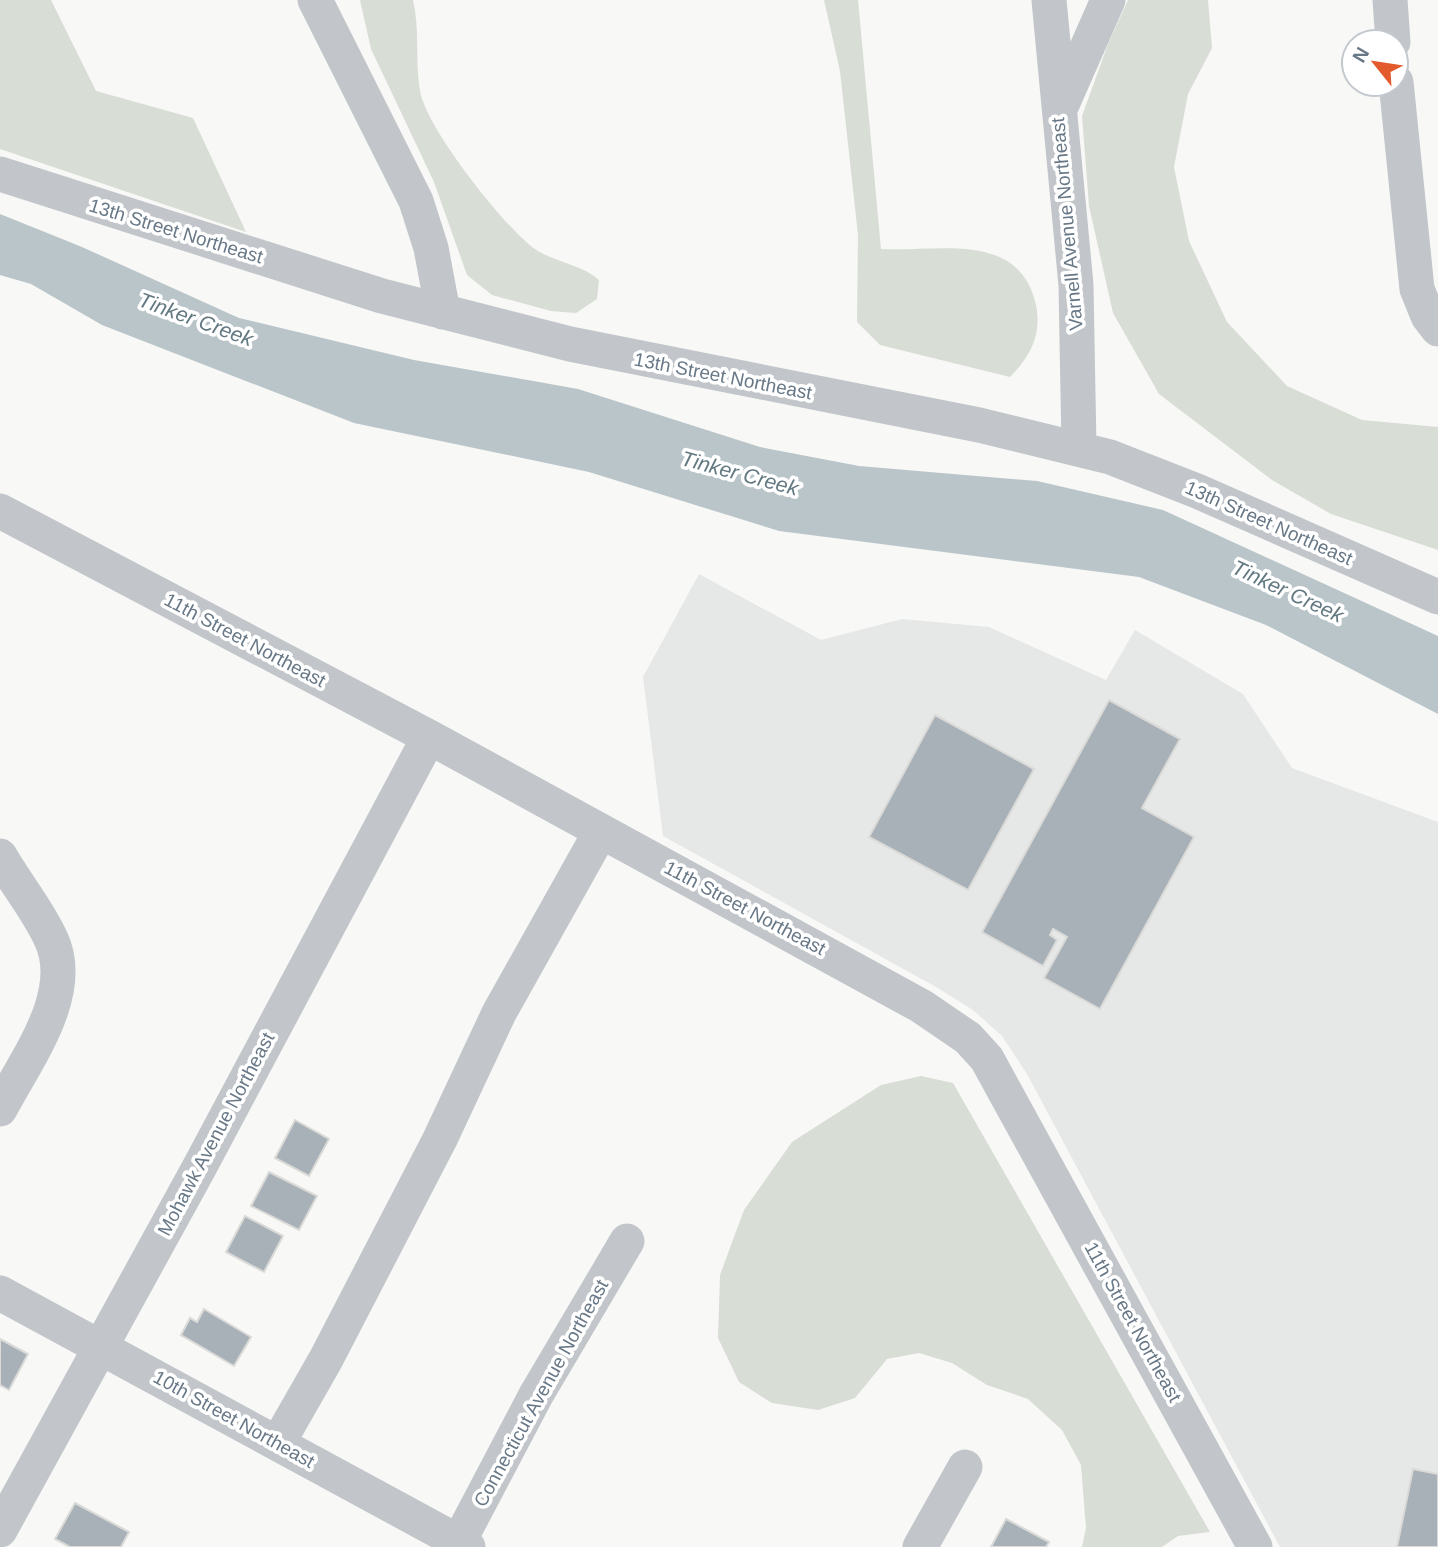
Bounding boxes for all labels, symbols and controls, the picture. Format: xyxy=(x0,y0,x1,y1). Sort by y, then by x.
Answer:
north arrow xyxy=(1340,28,1410,98)
text: N xyxy=(1348,44,1373,66)
street label: Varnell Avenue Northeast xyxy=(1047,116,1087,331)
street label: 13th Street Northeast xyxy=(87,195,266,268)
water label: Tinker Creek xyxy=(136,288,258,351)
street label: 13th Street Northeast xyxy=(632,348,814,404)
water label: Tinker Creek xyxy=(679,446,802,500)
street label: 13th Street Northeast xyxy=(1182,477,1356,570)
water label: Tinker Creek xyxy=(1229,555,1349,627)
street label: 11th Street Northeast xyxy=(161,589,330,692)
street label: 11th Street Northeast xyxy=(661,857,830,960)
street label: Mohawk Avenue Northeast xyxy=(154,1028,279,1239)
street label: 11th Street Northeast xyxy=(1080,1239,1186,1406)
street label: Connecticut Avenue Northeast xyxy=(470,1275,613,1510)
street label: 10th Street Northeast xyxy=(150,1366,319,1472)

